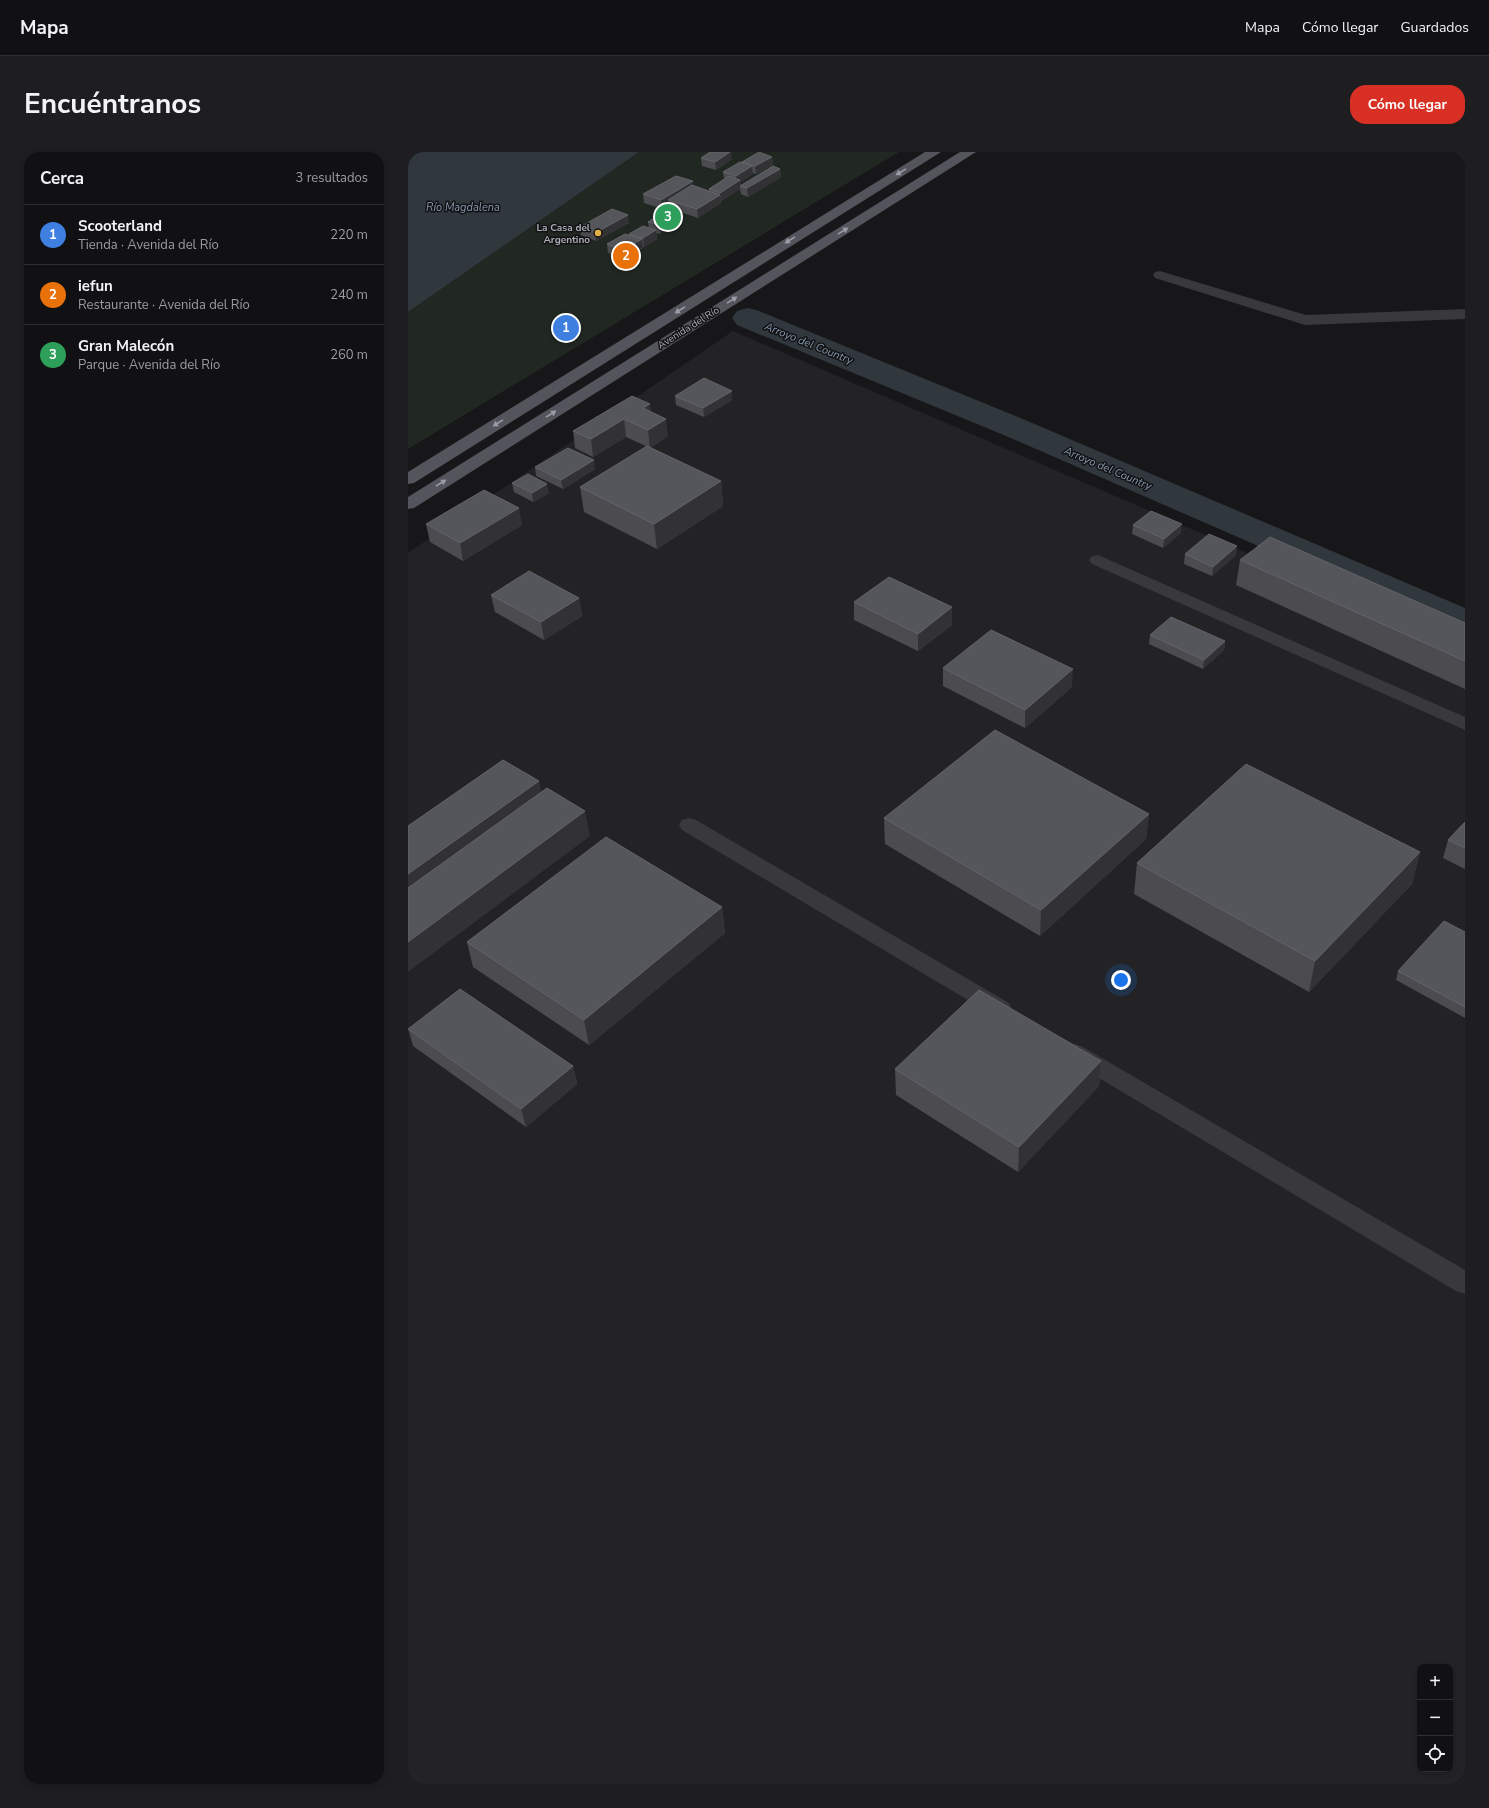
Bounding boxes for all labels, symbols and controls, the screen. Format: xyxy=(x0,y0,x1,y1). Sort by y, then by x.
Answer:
text: Mapa xyxy=(20,15,69,41)
text: Mapa xyxy=(1245,18,1280,37)
text: Cómo llegar xyxy=(1302,18,1378,37)
text: Guardados xyxy=(1400,18,1469,37)
text: Encuéntranos xyxy=(24,85,201,123)
button: Cómo llegar xyxy=(1350,85,1465,124)
text: Cerca xyxy=(40,167,84,190)
text: 3 resultados xyxy=(296,169,368,187)
one-way arrow xyxy=(895,169,907,176)
water label: Río Magdalena xyxy=(426,200,500,215)
pin: 3 xyxy=(655,202,681,232)
text: Scooterland xyxy=(78,216,162,236)
place label: La Casa del Argentino xyxy=(536,221,591,247)
text: 1 xyxy=(49,226,57,244)
text: 220 m xyxy=(330,226,368,244)
one-way arrow xyxy=(837,227,848,235)
marker: La Casa del Argentino xyxy=(593,228,603,238)
text: Tienda · Avenida del Río xyxy=(78,236,219,254)
one-way arrow xyxy=(784,237,796,244)
pin: 2 xyxy=(613,241,639,271)
text: iefun xyxy=(78,276,113,296)
text: 2 xyxy=(49,286,57,304)
text: 240 m xyxy=(330,286,368,304)
text: Restaurante · Avenida del Río xyxy=(78,296,250,314)
one-way arrow xyxy=(727,296,737,304)
street label: Avenida del Río xyxy=(655,303,722,352)
one-way arrow xyxy=(674,306,686,313)
pin: 1 xyxy=(553,313,579,343)
water label: Arroyo del Country xyxy=(761,319,856,368)
text: Gran Malecón xyxy=(78,336,174,356)
text: 3 xyxy=(49,346,57,364)
text: 260 m xyxy=(330,346,368,364)
text: Parque · Avenida del Río xyxy=(78,356,220,374)
one-way arrow xyxy=(545,410,557,417)
one-way arrow xyxy=(493,419,504,427)
water label: Arroyo del Country xyxy=(1061,443,1154,494)
one-way arrow xyxy=(436,479,446,487)
your location xyxy=(1111,970,1131,990)
map controls xyxy=(1417,1664,1453,1772)
button: + xyxy=(1417,1664,1453,1700)
button: − xyxy=(1417,1700,1453,1736)
button: locate xyxy=(1417,1736,1453,1772)

